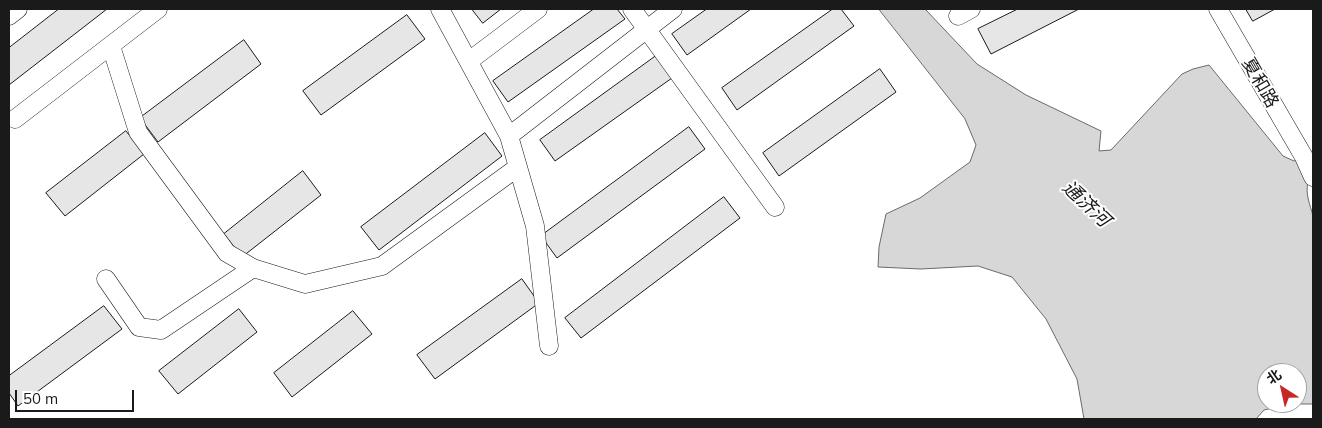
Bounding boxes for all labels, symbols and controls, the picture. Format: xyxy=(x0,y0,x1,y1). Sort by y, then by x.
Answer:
street label: 夏和路 xyxy=(1237,54,1283,112)
water label: 通济河 xyxy=(1057,176,1115,232)
north arrow xyxy=(1257,363,1307,413)
text: 北 xyxy=(1263,365,1285,388)
scale bar xyxy=(18,380,136,412)
text: 50 m xyxy=(23,389,58,408)

